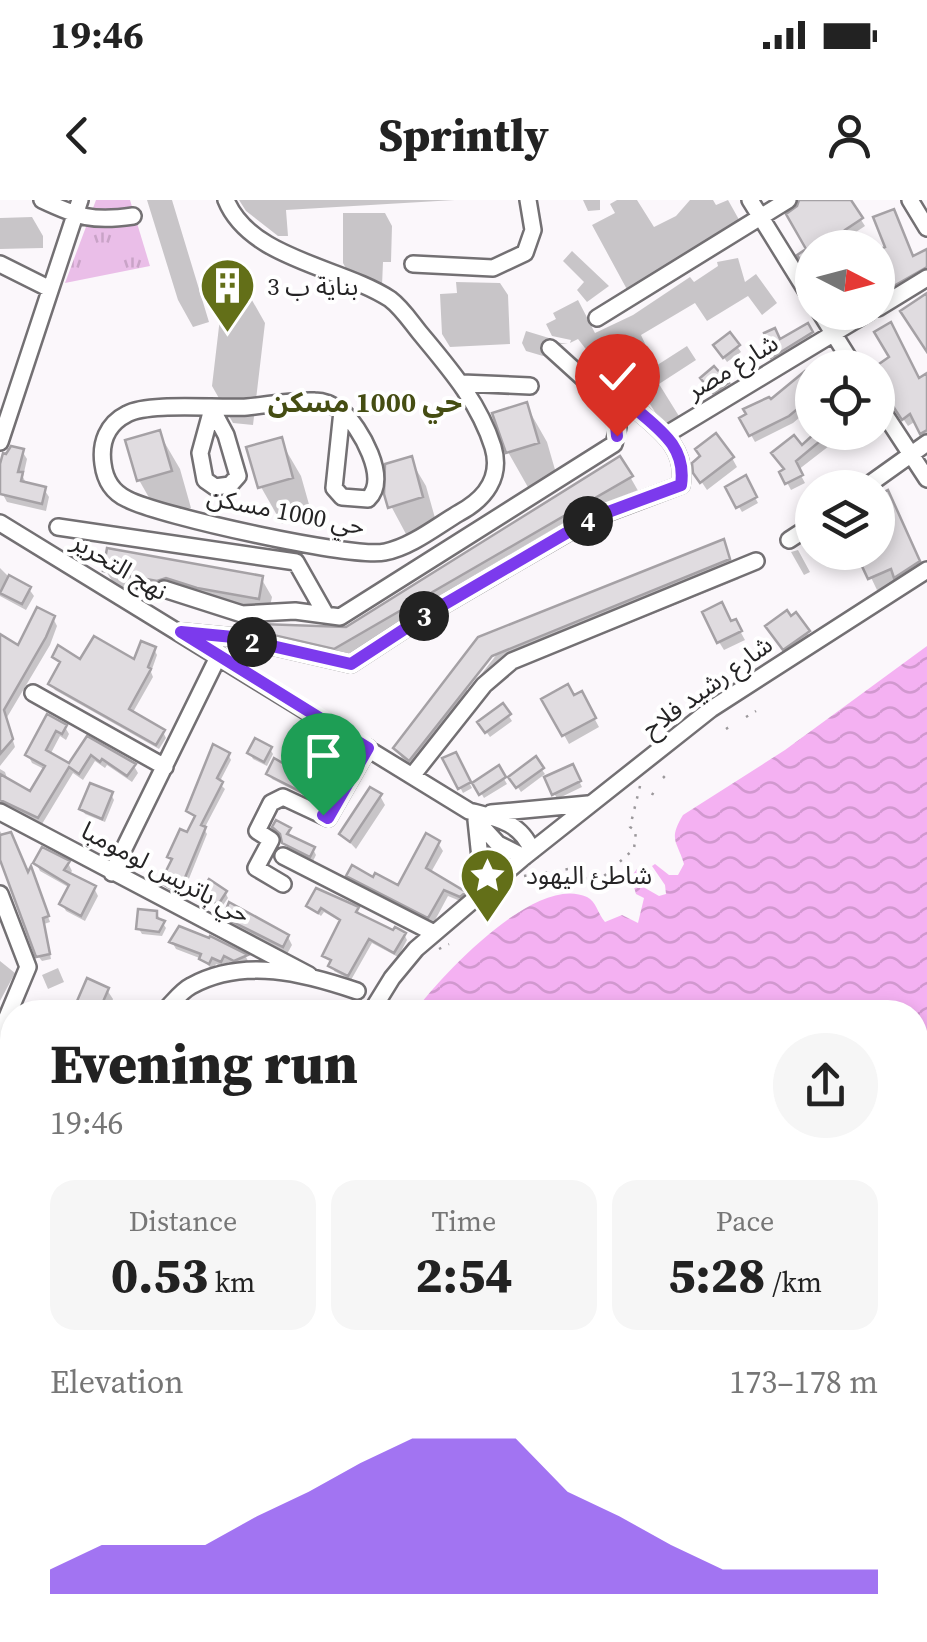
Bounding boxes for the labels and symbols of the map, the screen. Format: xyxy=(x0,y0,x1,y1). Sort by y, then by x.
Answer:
north arrow xyxy=(795,230,895,330)
building icon: بناية ب 3 xyxy=(198,256,258,335)
place label: بناية ب 3 xyxy=(267,269,358,303)
street label: شارع مصر xyxy=(679,325,785,409)
pin xyxy=(575,334,660,437)
district label: حي 1000 مسكن xyxy=(268,383,462,424)
street label: حي 1000 مسكن xyxy=(204,479,368,546)
pin: 4 xyxy=(563,496,613,546)
street label: نهج التحرير xyxy=(64,524,174,610)
pin: 3 xyxy=(399,591,449,641)
pin: 2 xyxy=(227,617,277,667)
street label: شارع رشيد فلاح xyxy=(635,627,780,746)
pin xyxy=(281,713,366,816)
street label: حي باتريس لومومبا xyxy=(74,813,256,933)
place icon: شاطئ اليهود xyxy=(457,845,517,924)
place label: شاطئ اليهود xyxy=(526,858,652,892)

